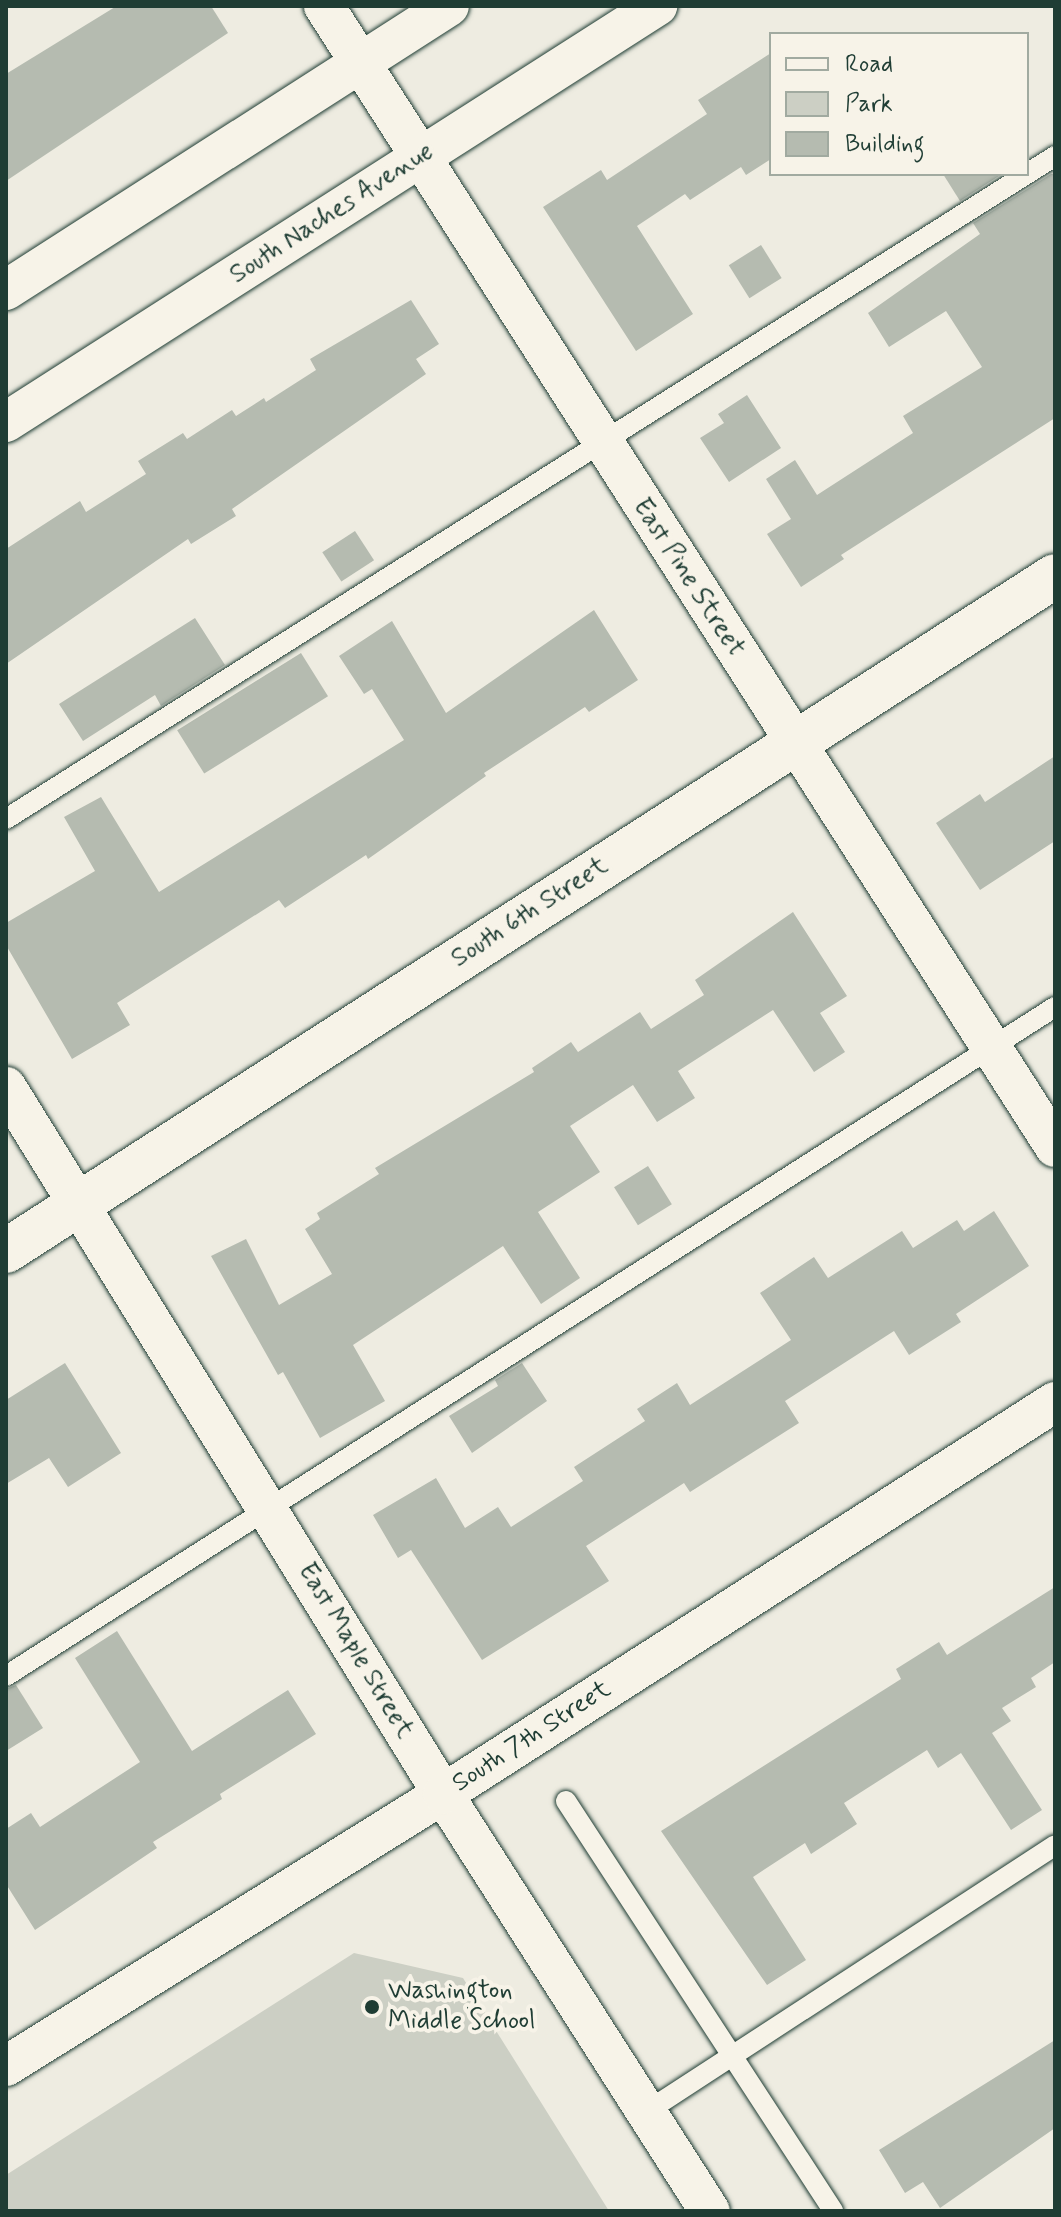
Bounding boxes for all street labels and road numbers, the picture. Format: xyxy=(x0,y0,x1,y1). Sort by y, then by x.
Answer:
street label: South Naches Avenue xyxy=(226,138,438,290)
street label: East Pine Street xyxy=(626,494,750,662)
street label: South 6th Street xyxy=(446,851,614,975)
street label: East Maple Street xyxy=(290,1558,420,1744)
street label: South 7th Street xyxy=(447,1674,617,1800)

